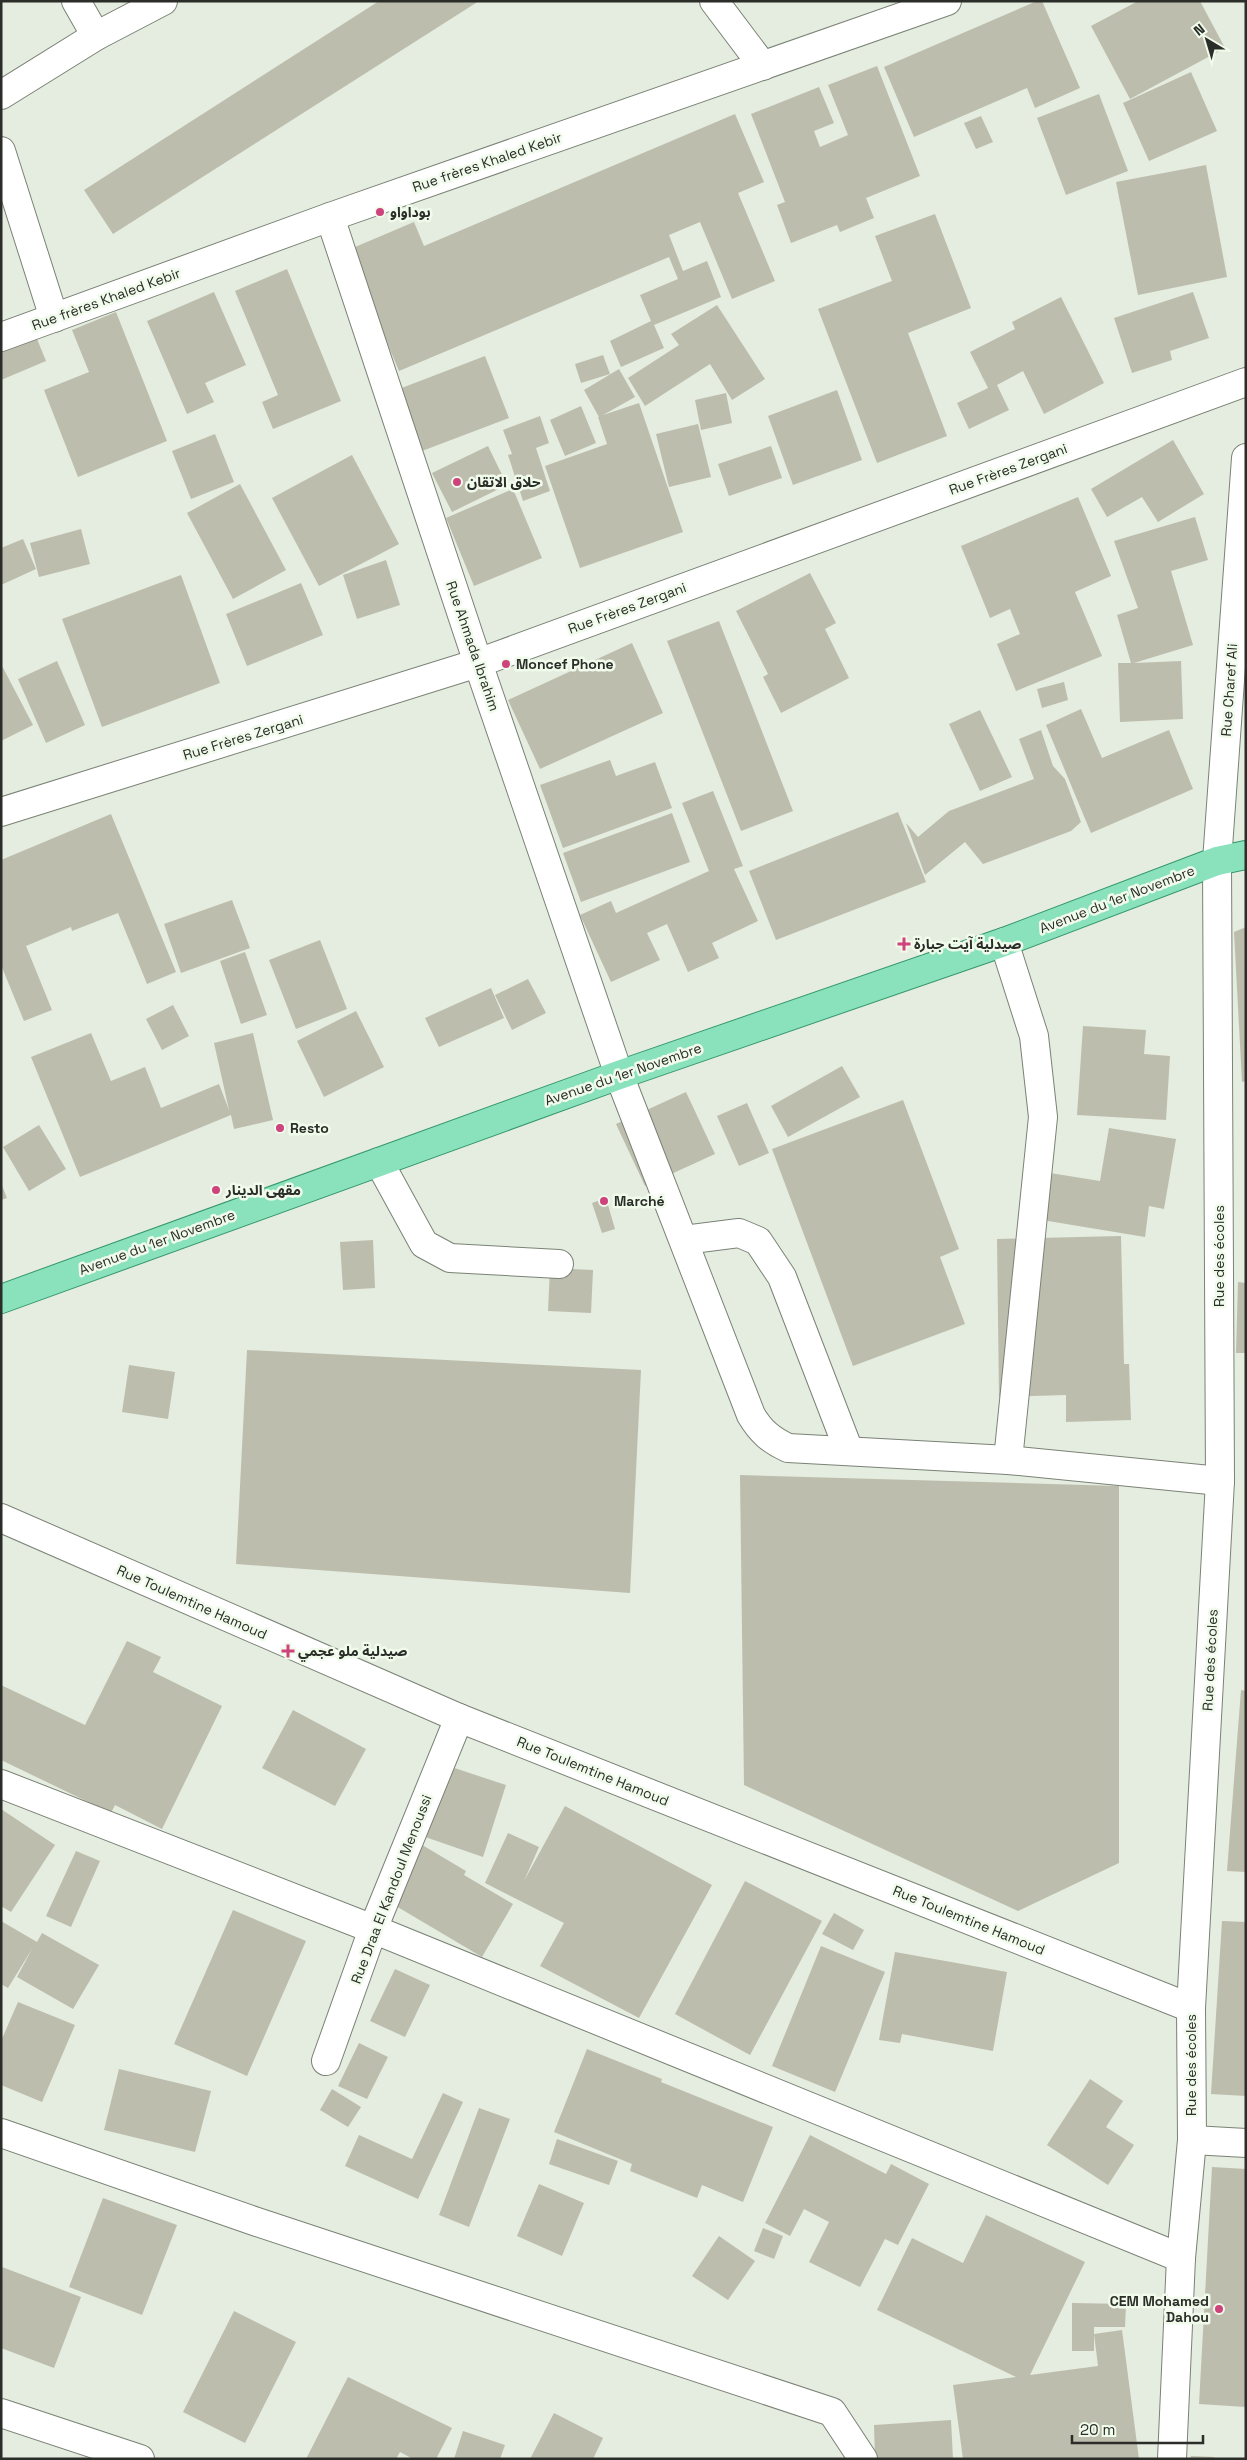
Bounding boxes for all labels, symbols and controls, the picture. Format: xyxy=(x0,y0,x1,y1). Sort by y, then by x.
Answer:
north arrow xyxy=(1182,15,1232,65)
text: N xyxy=(1190,20,1208,40)
street label: Rue frères Khaled Kebir xyxy=(410,128,564,196)
place label: بوداواو xyxy=(390,203,431,221)
marker: بوداواو xyxy=(374,206,386,218)
street label: Rue frères Khaled Kebir xyxy=(29,264,183,334)
street label: Rue Frères Zergani xyxy=(946,439,1070,499)
place label: حلاق الاتقان xyxy=(467,473,541,491)
marker: حلاق الاتقان xyxy=(451,476,463,488)
street label: Rue Ahmada Ibrahim xyxy=(442,578,504,714)
street label: Rue Frères Zergani xyxy=(565,578,689,638)
street label: Rue Charef Ali xyxy=(1217,643,1241,737)
place label: Moncef Phone xyxy=(516,655,614,673)
marker: Moncef Phone xyxy=(500,658,512,670)
street label: Rue Frères Zergani xyxy=(181,710,305,764)
street label: Avenue du 1er Novembre xyxy=(1037,861,1197,937)
place label: صيدلية آيت جبارة xyxy=(914,935,1022,953)
marker: صيدلية آيت جبارة xyxy=(898,938,910,950)
street label: Avenue du 1er Novembre xyxy=(542,1039,704,1109)
place label: Resto xyxy=(290,1119,329,1137)
marker: Resto xyxy=(274,1122,286,1134)
place label: مقهى الدينار xyxy=(225,1181,301,1199)
marker: مقهى الدينار xyxy=(210,1184,222,1196)
place label: Marché xyxy=(614,1192,665,1210)
marker: Marché xyxy=(598,1195,610,1207)
street label: Avenue du 1er Novembre xyxy=(76,1205,238,1279)
street label: Rue des écoles xyxy=(1210,1205,1228,1307)
street label: Rue Toulemtine Hamoud xyxy=(114,1561,270,1643)
street label: Rue des écoles xyxy=(1198,1609,1222,1711)
place label: صيدلية ملو عجمي xyxy=(298,1642,408,1662)
marker: صيدلية ملو عجمي xyxy=(282,1645,294,1657)
street label: Rue Toulemtine Hamoud xyxy=(514,1732,672,1810)
street label: Rue Draa El Kandoul Menoussi xyxy=(347,1792,435,1986)
street label: Rue Toulemtine Hamoud xyxy=(890,1881,1048,1959)
street label: Rue des écoles xyxy=(1182,2014,1200,2116)
place label: CEM Mohamed Dahou xyxy=(1110,2292,1209,2326)
marker: CEM Mohamed Dahou xyxy=(1213,2303,1225,2315)
scale bar xyxy=(1072,2412,1203,2444)
text: 20 m xyxy=(1080,2420,1115,2439)

